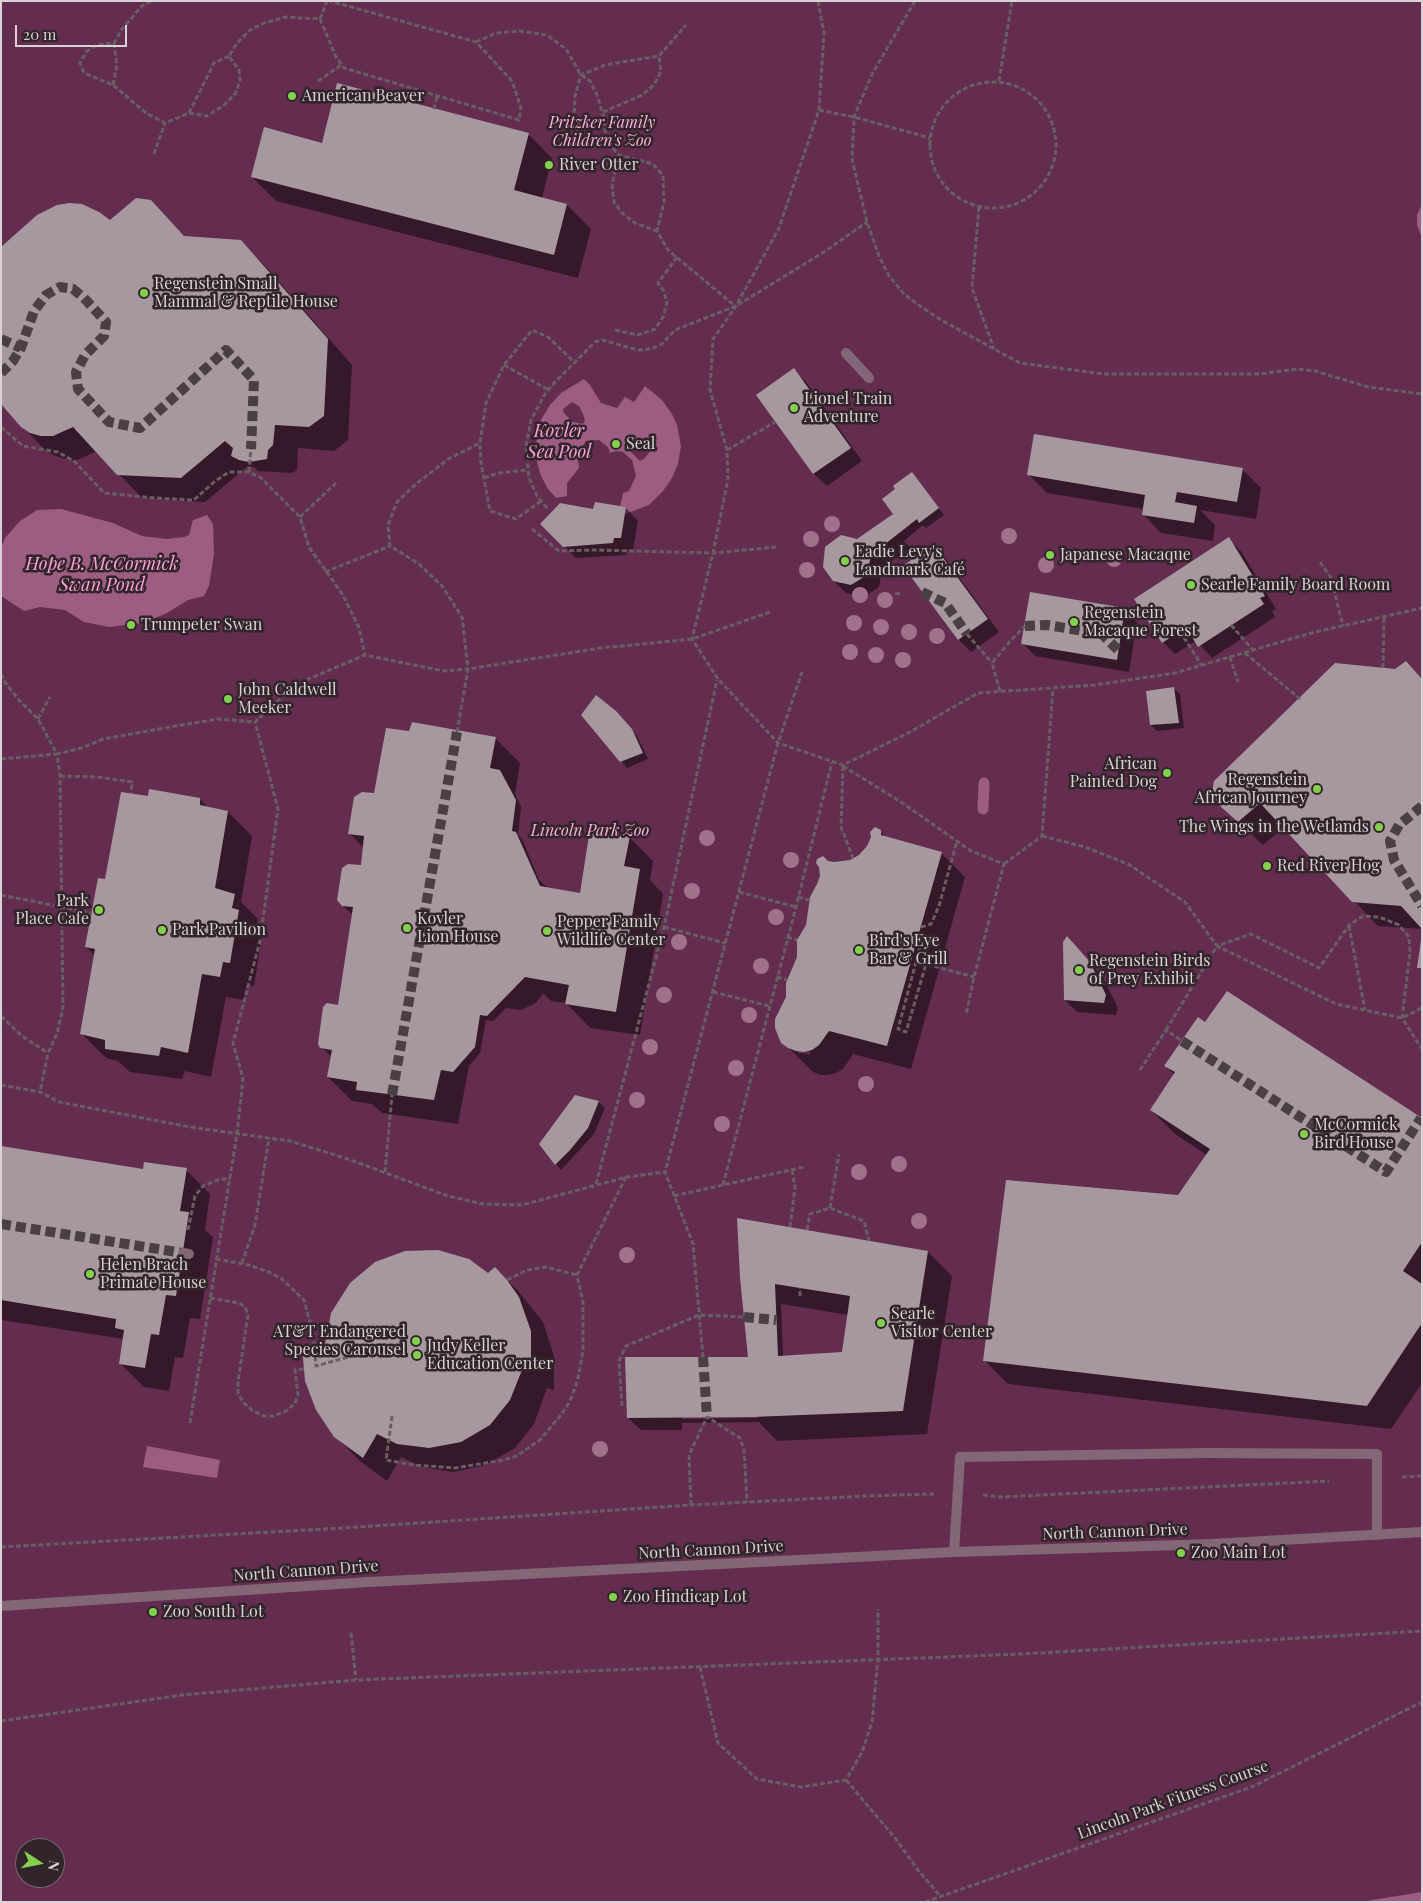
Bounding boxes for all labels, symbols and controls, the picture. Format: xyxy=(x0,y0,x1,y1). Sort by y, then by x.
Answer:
scale bar xyxy=(18,15,130,47)
text: 20 m xyxy=(23,24,56,44)
place label: American Beaver xyxy=(302,86,424,106)
marker: American Beaver xyxy=(286,90,298,102)
park label: Pritzker Family Children's Zoo xyxy=(549,113,655,151)
place label: River Otter xyxy=(559,155,639,175)
marker: River Otter xyxy=(543,159,555,171)
place label: Regenstein Small Mammal & Reptile House xyxy=(154,274,338,312)
marker: Regenstein Small Mammal & Reptile House xyxy=(138,287,150,299)
place label: Lionel Train Adventure xyxy=(804,389,892,427)
marker: Lionel Train Adventure xyxy=(788,402,800,414)
water label: Kovler Sea Pool xyxy=(527,420,591,462)
place label: Seal xyxy=(626,434,655,454)
marker: Seal xyxy=(610,438,622,450)
place label: Eadie Levy's Landmark Café xyxy=(855,542,965,580)
place label: Japanese Macaque xyxy=(1060,545,1191,565)
marker: Japanese Macaque xyxy=(1044,549,1056,561)
water label: Hope B. McCormick Swan Pond xyxy=(26,553,178,596)
marker: Eadie Levy's Landmark Café xyxy=(839,555,851,567)
place label: Searle Family Board Room xyxy=(1201,575,1390,595)
marker: Searle Family Board Room xyxy=(1185,579,1197,591)
place label: Regenstein Macaque Forest xyxy=(1084,603,1197,641)
place label: Trumpeter Swan xyxy=(141,615,262,635)
marker: Regenstein Macaque Forest xyxy=(1068,616,1080,628)
marker: Trumpeter Swan xyxy=(125,619,137,631)
place label: John Caldwell Meeker xyxy=(238,680,337,718)
marker: John Caldwell Meeker xyxy=(222,693,234,705)
place label: African Painted Dog xyxy=(1070,754,1157,792)
marker: African Painted Dog xyxy=(1161,767,1173,779)
place label: Regenstein African Journey xyxy=(1195,770,1307,808)
marker: Regenstein African Journey xyxy=(1311,783,1323,795)
place label: The Wings in the Wetlands xyxy=(1179,817,1369,837)
park label: Lincoln Park Zoo xyxy=(531,821,649,841)
marker: The Wings in the Wetlands xyxy=(1373,821,1385,833)
place label: Red River Hog xyxy=(1277,856,1380,876)
marker: Red River Hog xyxy=(1261,860,1273,872)
place label: Park Place Cafe xyxy=(15,891,89,929)
marker: Park Place Cafe xyxy=(93,904,105,916)
place label: Kovler Lion House xyxy=(417,909,499,947)
place label: Pepper Family Wildlife Center xyxy=(557,912,665,950)
place label: Park Pavilion xyxy=(172,920,266,940)
marker: Kovler Lion House xyxy=(401,922,413,934)
marker: Park Pavilion xyxy=(156,924,168,936)
marker: Pepper Family Wildlife Center xyxy=(541,925,553,937)
place label: Bird's Eye Bar & Grill xyxy=(869,931,948,969)
marker: Bird's Eye Bar & Grill xyxy=(853,944,865,956)
place label: Regenstein Birds of Prey Exhibit xyxy=(1089,951,1210,989)
marker: Regenstein Birds of Prey Exhibit xyxy=(1073,964,1085,976)
place label: McCormick Bird House xyxy=(1314,1115,1398,1153)
marker: McCormick Bird House xyxy=(1298,1128,1310,1140)
place label: Helen Brach Primate House xyxy=(100,1255,206,1293)
marker: Helen Brach Primate House xyxy=(84,1268,96,1280)
place label: Searle Visitor Center xyxy=(891,1304,992,1342)
marker: Searle Visitor Center xyxy=(875,1317,887,1329)
place label: AT&T Endangered Species Carousel xyxy=(273,1322,406,1360)
marker: AT&T Endangered Species Carousel xyxy=(410,1335,422,1347)
place label: Judy Keller Education Center xyxy=(427,1336,553,1374)
marker: Judy Keller Education Center xyxy=(411,1349,423,1361)
street label: North Cannon Drive xyxy=(1042,1520,1188,1544)
street label: North Cannon Drive xyxy=(638,1537,784,1563)
place label: Zoo Main Lot xyxy=(1191,1543,1286,1563)
marker: Zoo Main Lot xyxy=(1175,1547,1187,1559)
street label: North Cannon Drive xyxy=(233,1556,379,1586)
place label: Zoo Hindicap Lot xyxy=(623,1587,747,1607)
marker: Zoo Hindicap Lot xyxy=(607,1591,619,1603)
place label: Zoo South Lot xyxy=(163,1602,264,1622)
marker: Zoo South Lot xyxy=(147,1606,159,1618)
street label: Lincoln Park Fitness Course xyxy=(1075,1756,1271,1844)
north arrow xyxy=(15,1838,65,1888)
text: N xyxy=(44,1859,65,1873)

